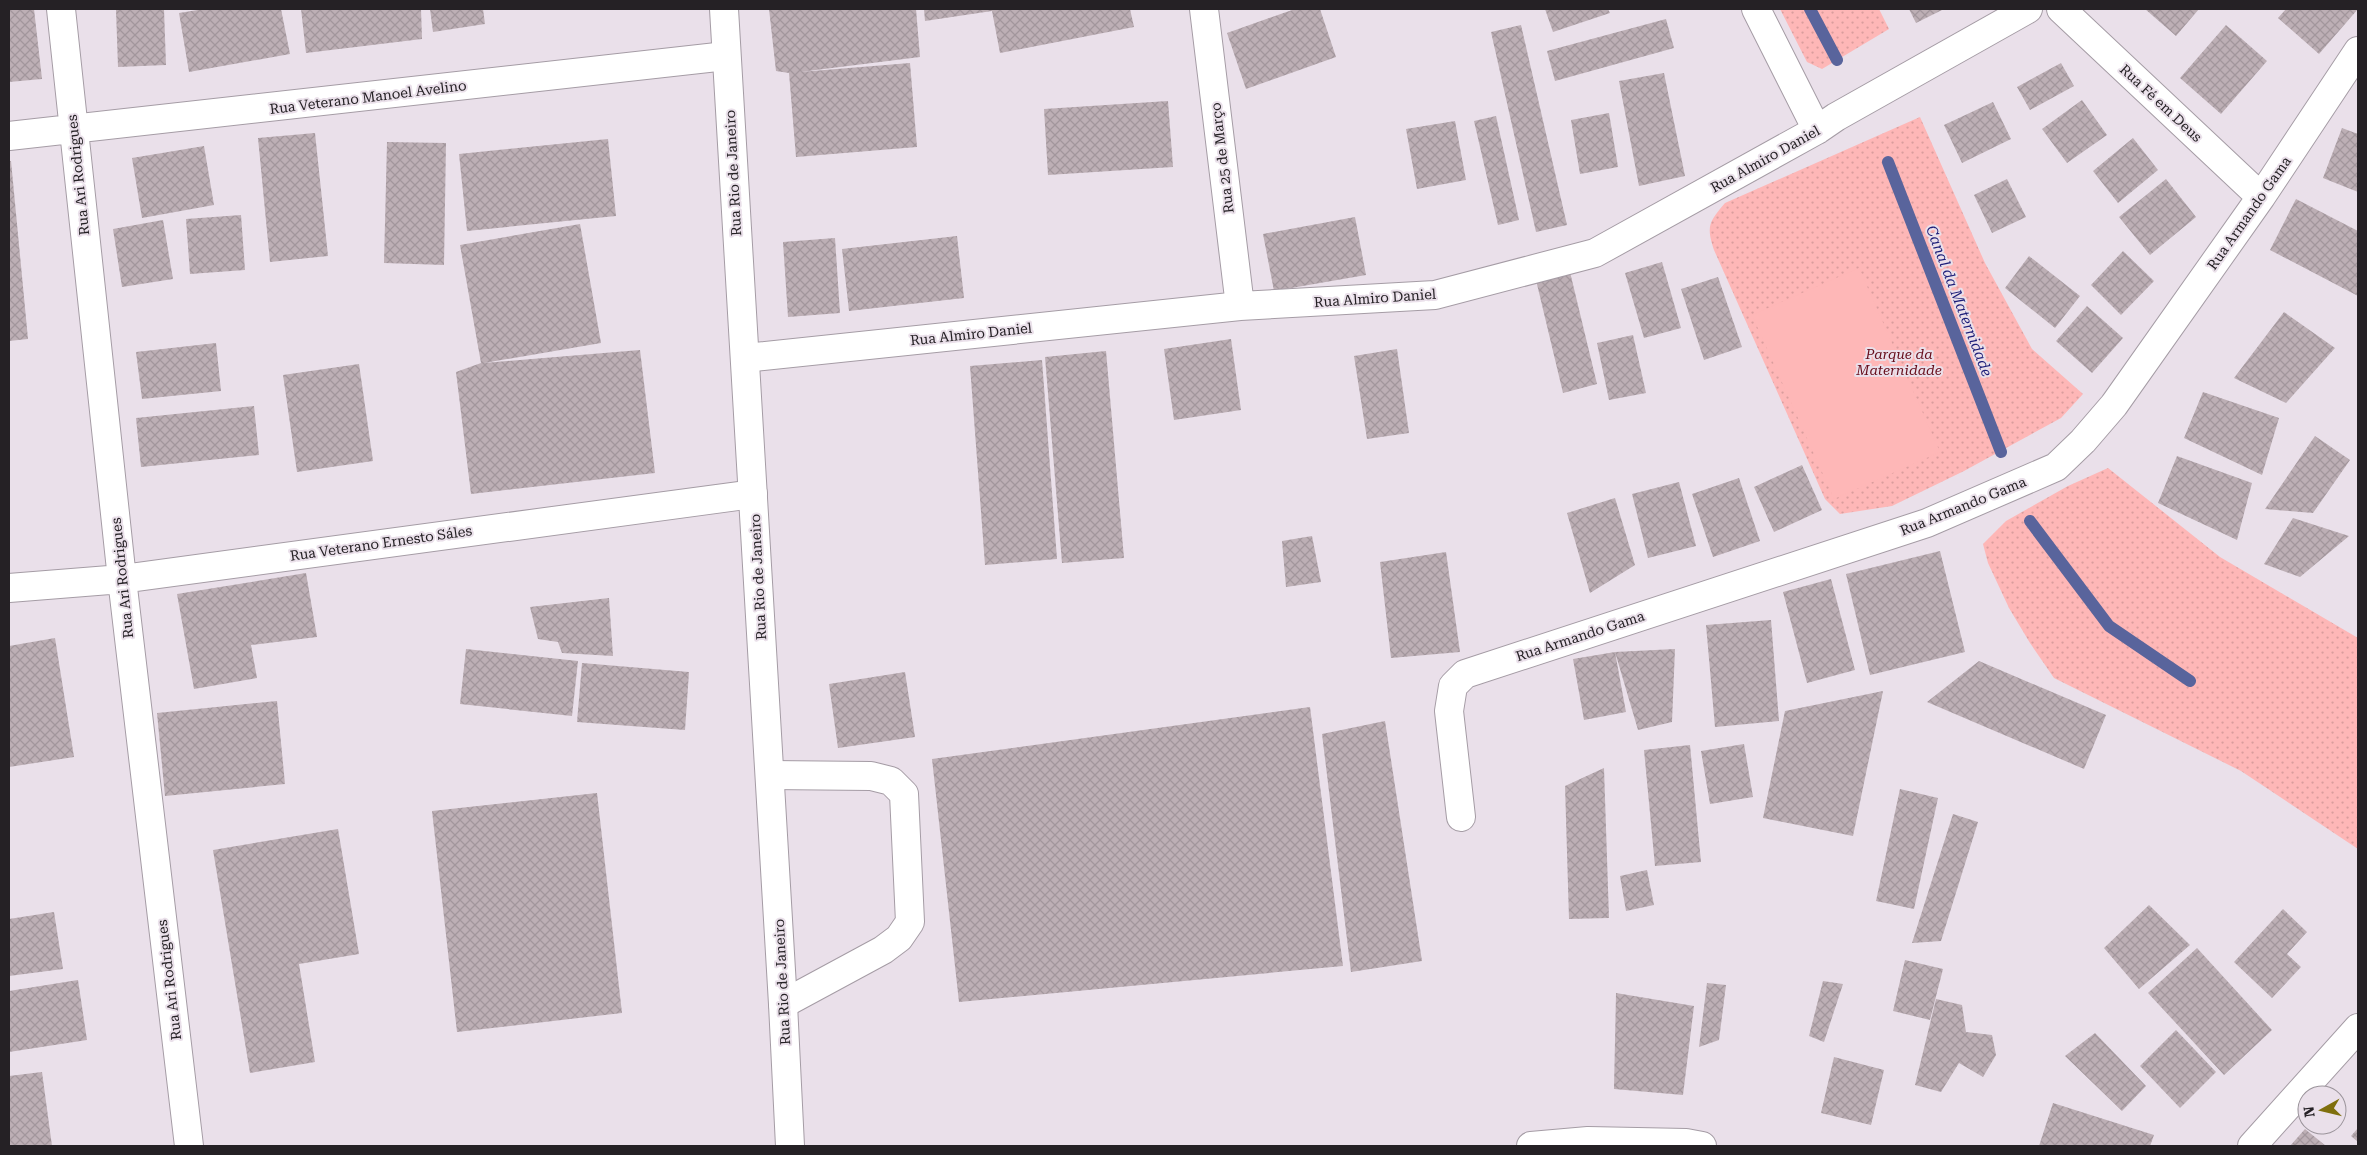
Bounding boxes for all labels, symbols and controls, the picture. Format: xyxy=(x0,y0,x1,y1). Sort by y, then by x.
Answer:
street label: Rua Fé em Deus xyxy=(2117,61,2206,145)
street label: Rua Veterano Manoel Avelino xyxy=(269,77,467,117)
street label: Rua 25 de Março xyxy=(1207,102,1237,214)
street label: Rua Rio de Janeiro xyxy=(722,109,744,237)
street label: Rua Ari Rodrigues xyxy=(64,114,92,236)
street label: Rua Almiro Daniel xyxy=(1708,122,1823,196)
street label: Rua Armando Gama xyxy=(2204,153,2294,273)
water label: Canal da Maternidade xyxy=(1922,223,1996,379)
street label: Rua Almiro Daniel xyxy=(1313,286,1437,310)
street label: Rua Almiro Daniel xyxy=(909,320,1033,348)
park label: Parque da Maternidade xyxy=(1855,346,1942,378)
street label: Rua Armando Gama xyxy=(1898,473,2029,539)
street label: Rua Rio de Janeiro xyxy=(747,513,769,641)
street label: Rua Ari Rodrigues xyxy=(108,517,136,639)
street label: Rua Veterano Ernesto Sáles xyxy=(289,522,473,564)
street label: Rua Armando Gama xyxy=(1514,607,1647,664)
street label: Rua Rio de Janeiro xyxy=(771,918,793,1046)
street label: Rua Ari Rodrigues xyxy=(154,919,184,1041)
north arrow xyxy=(2297,1085,2347,1135)
text: N xyxy=(2300,1105,2318,1118)

